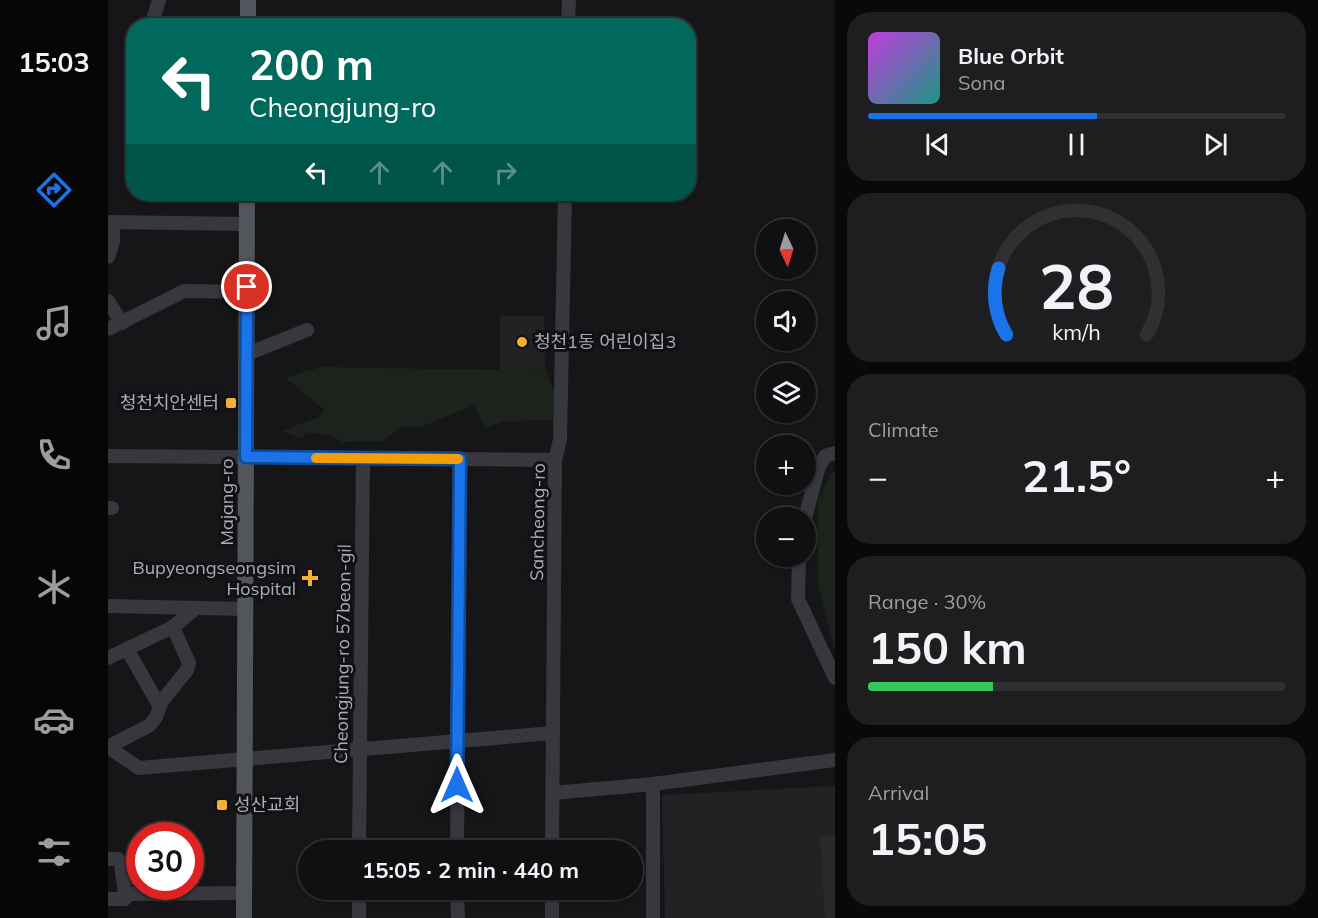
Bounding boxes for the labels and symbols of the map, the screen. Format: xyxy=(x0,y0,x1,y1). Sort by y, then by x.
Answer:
north arrow xyxy=(756,219,816,279)
pin xyxy=(221,261,272,312)
place label: 청천1동 어린이집3 xyxy=(534,330,676,353)
marker: 청천1동 어린이집3 xyxy=(515,335,529,349)
place label: 청천치안센터 xyxy=(120,391,219,414)
marker: 청천치안센터 xyxy=(224,396,238,410)
street label: Majang-ro xyxy=(215,458,238,546)
street label: Sancheong-ro xyxy=(525,463,550,581)
street label: Cheongjung-ro 57beon-gil xyxy=(329,544,356,764)
place label: Bupyeongseongsim Hospital xyxy=(132,556,296,600)
marker: Bupyeongseongsim Hospital xyxy=(301,569,319,587)
position arrow xyxy=(425,753,489,817)
place label: 성산교회 xyxy=(234,793,300,816)
marker: 성산교회 xyxy=(215,798,229,812)
speed limit sign: 30 xyxy=(126,822,204,900)

